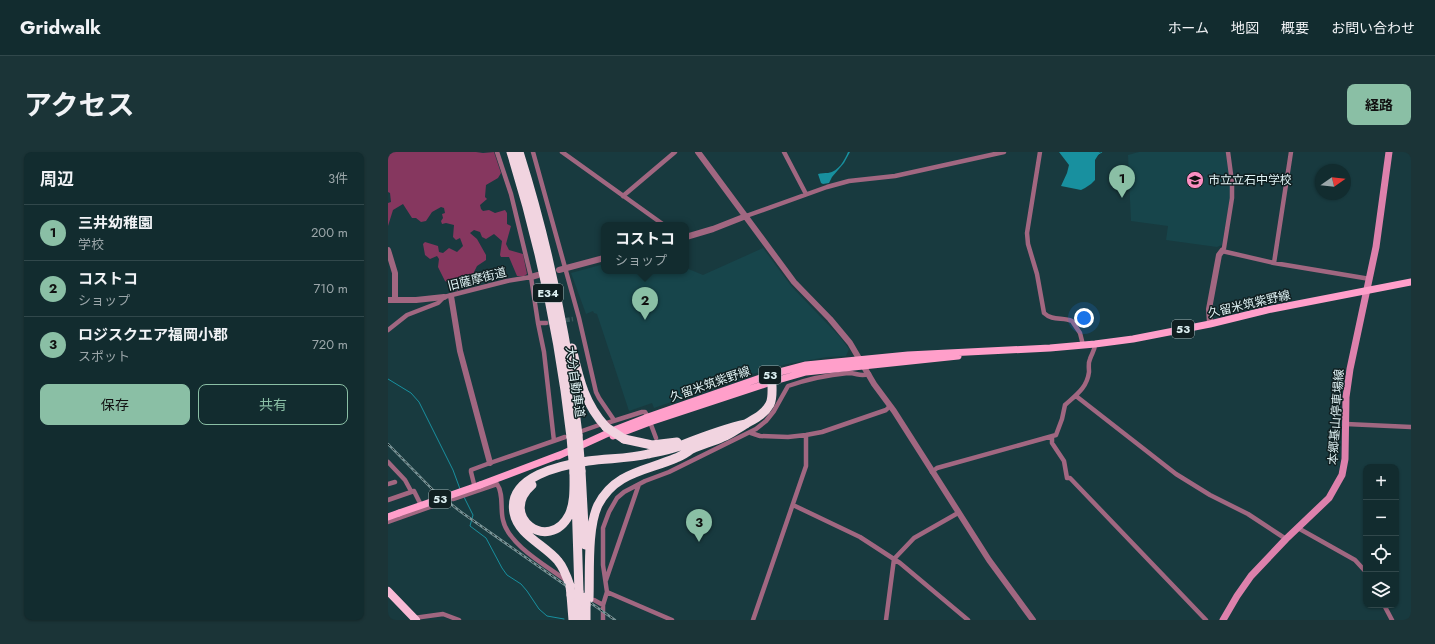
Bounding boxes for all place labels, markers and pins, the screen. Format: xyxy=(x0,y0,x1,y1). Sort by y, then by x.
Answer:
pin: 1 xyxy=(1109,165,1135,198)
school or university icon: 市立立石中学校 xyxy=(1185,170,1205,190)
place label: 市立立石中学校 xyxy=(1208,171,1292,189)
pin: 2 xyxy=(632,287,658,320)
pin: 3 xyxy=(686,509,712,542)

